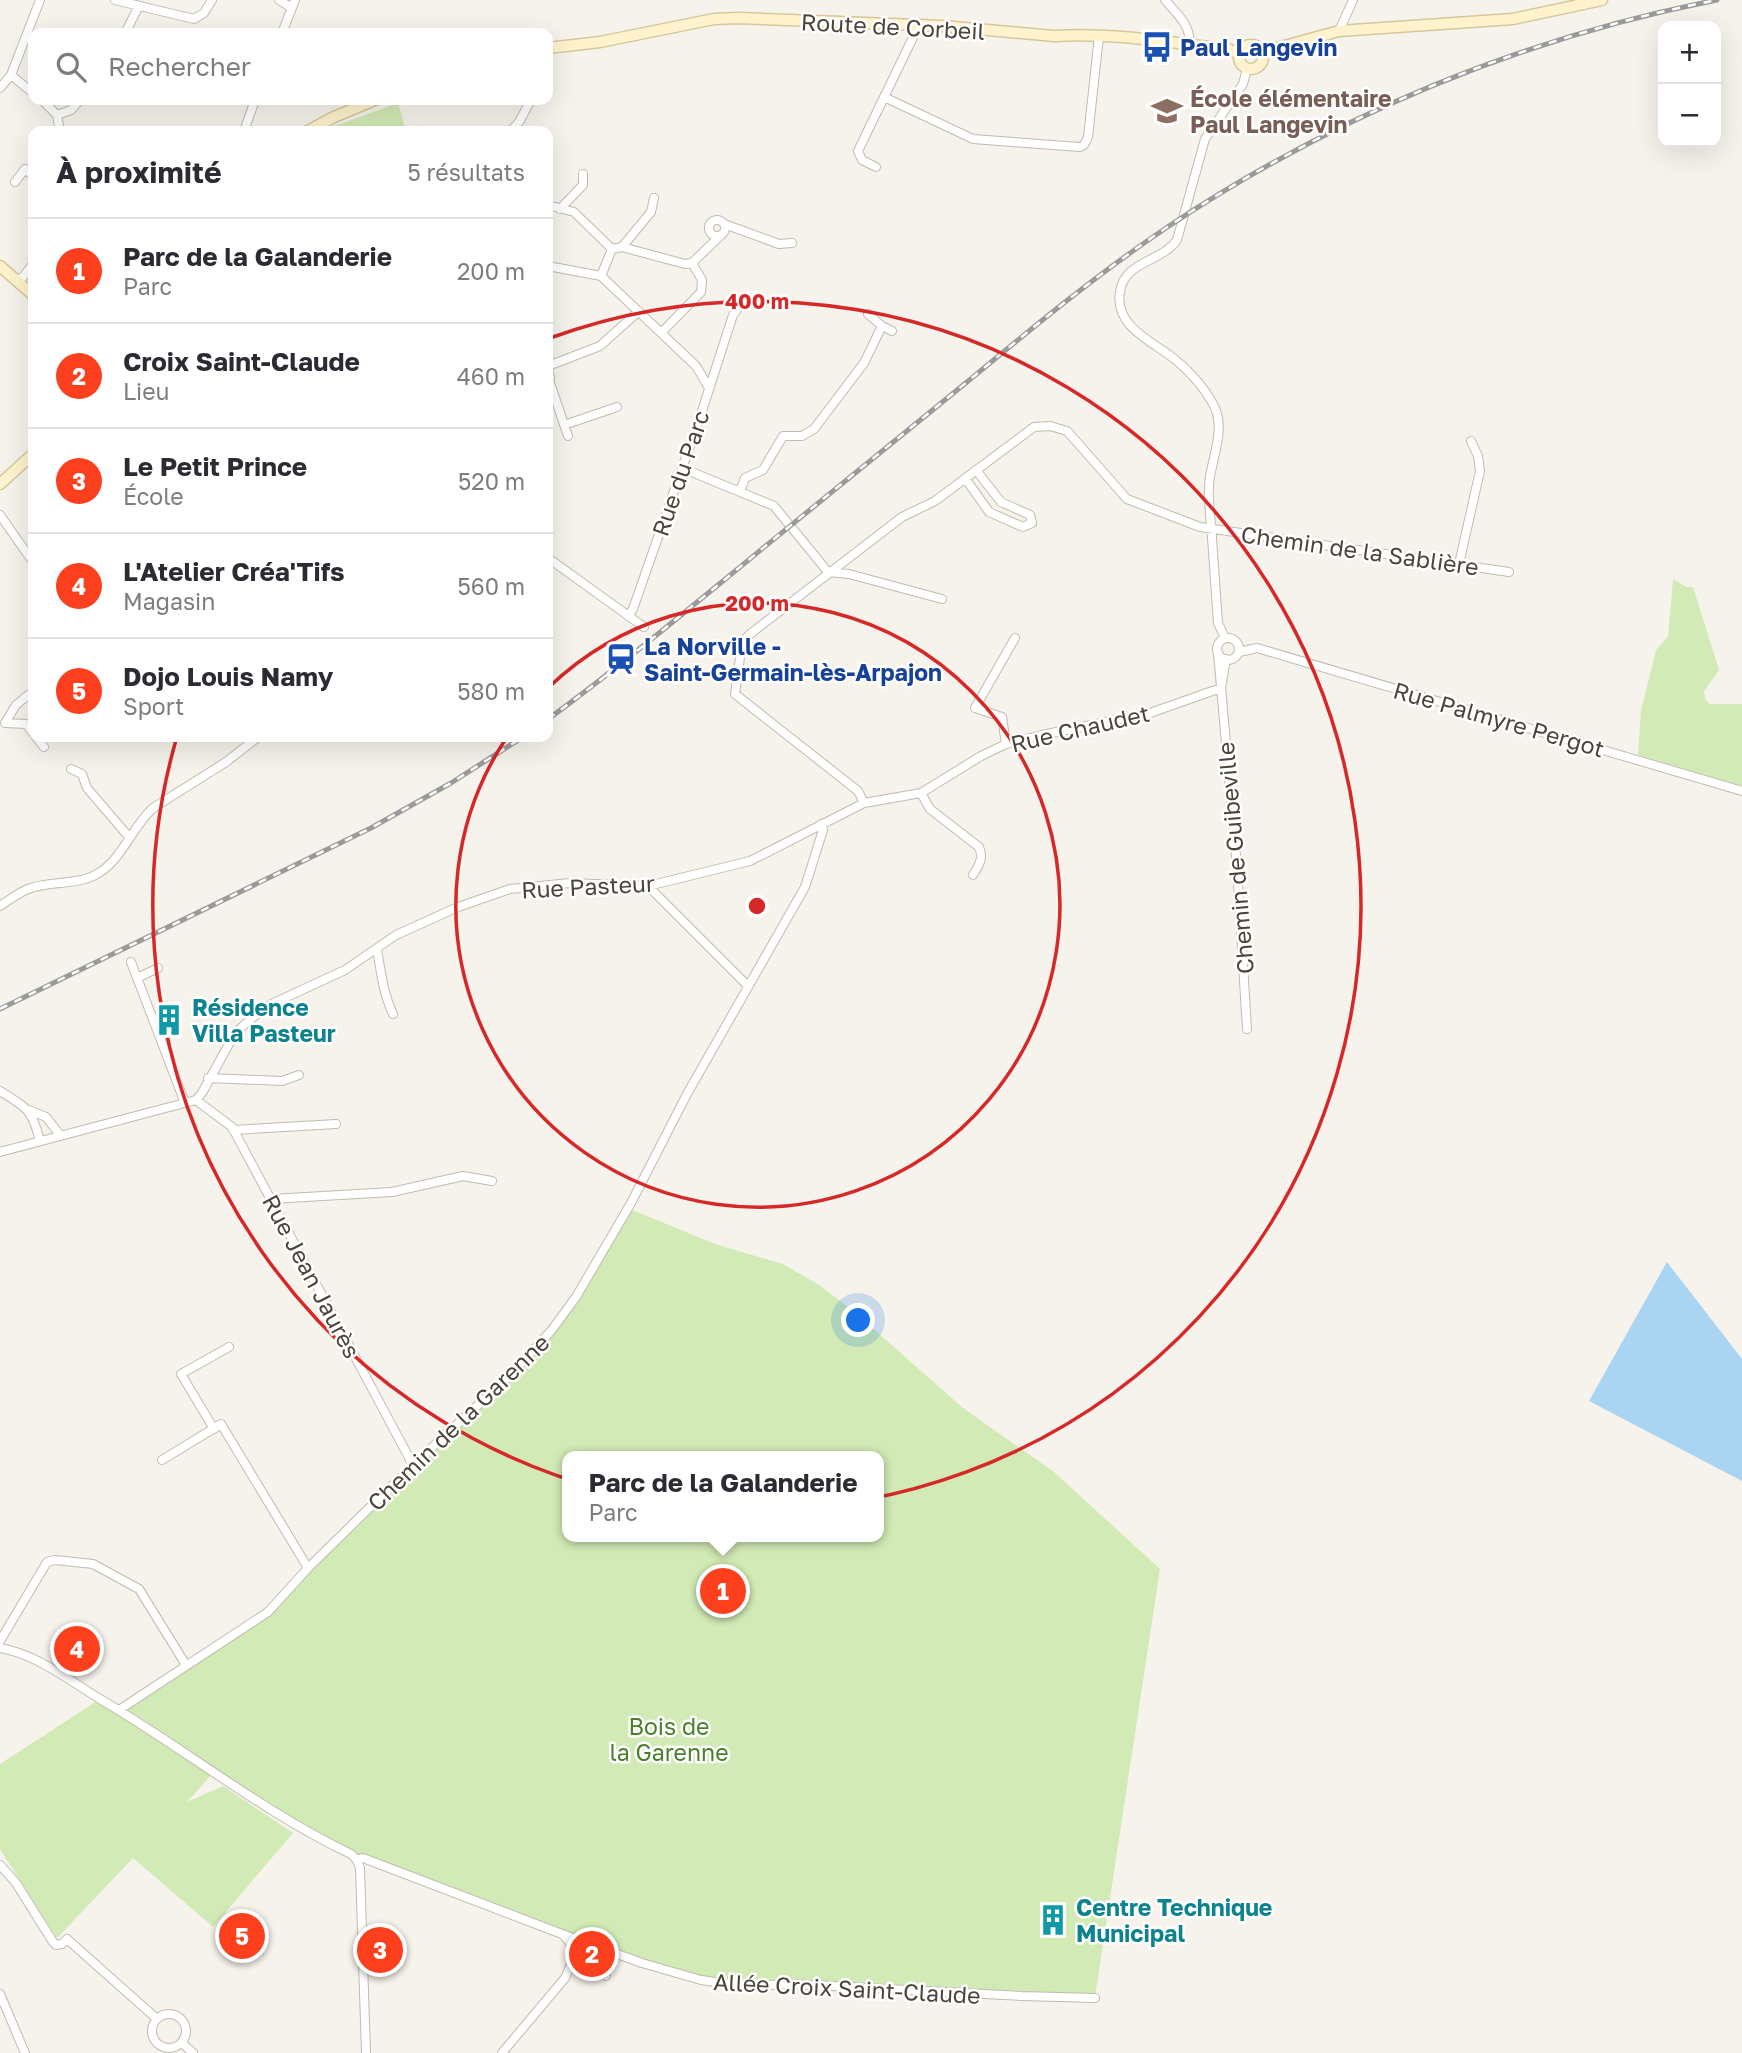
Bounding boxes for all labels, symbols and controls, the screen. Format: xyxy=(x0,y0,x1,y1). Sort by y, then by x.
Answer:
street label: Route de Corbeil xyxy=(800,7,986,45)
map controls xyxy=(1658,21,1721,147)
button: + xyxy=(1658,21,1721,84)
search box xyxy=(28,28,553,105)
bus stop icon: Paul Langevin xyxy=(1140,30,1174,64)
place label: Paul Langevin xyxy=(1180,33,1337,61)
icon: search xyxy=(52,48,90,86)
text: Rechercher xyxy=(108,51,251,82)
place label: École élémentaire Paul Langevin xyxy=(1190,84,1392,138)
button: − xyxy=(1658,84,1721,147)
school or university icon: École élémentaire Paul Langevin xyxy=(1150,94,1184,128)
text: À proximité xyxy=(56,154,222,190)
text: 5 résultats xyxy=(407,158,525,186)
text: Parc de la Galanderie xyxy=(123,241,392,272)
text: 1 xyxy=(73,257,85,285)
text: 200 m xyxy=(457,257,525,285)
text: Parc xyxy=(123,272,172,300)
text: 400 m xyxy=(725,288,789,314)
text: Croix Saint-Claude xyxy=(123,346,360,377)
text: 2 xyxy=(72,362,86,390)
text: 460 m xyxy=(457,362,525,390)
text: Lieu xyxy=(123,377,170,405)
street label: Rue du Parc xyxy=(645,406,715,540)
text: Le Petit Prince xyxy=(123,451,307,482)
text: 3 xyxy=(72,467,86,495)
text: 520 m xyxy=(458,467,525,495)
text: École xyxy=(123,482,184,510)
street label: Chemin de la Sablière xyxy=(1239,519,1481,581)
text: L'Atelier Créa'Tifs xyxy=(123,556,345,587)
text: 4 xyxy=(72,572,86,600)
text: 560 m xyxy=(457,572,525,600)
text: Magasin xyxy=(123,587,215,615)
text: 200 m xyxy=(725,590,789,616)
place label: La Norville - Saint-Germain-lès-Arpajon xyxy=(644,632,942,686)
station icon: La Norville - Saint-Germain-lès-Arpajon xyxy=(604,642,638,676)
text: Dojo Louis Namy xyxy=(123,661,333,692)
street label: Rue Palmyre Pergot xyxy=(1390,675,1608,763)
text: 5 xyxy=(72,677,86,705)
text: 580 m xyxy=(457,677,525,705)
text: Sport xyxy=(123,692,184,720)
street label: Rue Chaudet xyxy=(1008,698,1152,758)
street label: Chemin de Guibeville xyxy=(1211,741,1259,975)
street label: Rue Pasteur xyxy=(521,869,655,903)
centre of rings xyxy=(745,894,769,918)
place label: Résidence Villa Pasteur xyxy=(192,993,336,1047)
building icon: Résidence Villa Pasteur xyxy=(152,1003,186,1037)
street label: Rue Jean Jaurès xyxy=(257,1189,367,1363)
your location xyxy=(841,1303,875,1337)
street label: Chemin de la Garenne xyxy=(361,1328,555,1516)
popup xyxy=(562,1451,884,1542)
text: Parc de la Galanderie xyxy=(588,1467,858,1498)
text: Parc xyxy=(588,1498,638,1526)
pin: 1 xyxy=(700,1565,746,1617)
pin: 4 xyxy=(54,1623,100,1675)
park label: Bois de la Garenne xyxy=(609,1712,729,1766)
place label: Centre Technique Municipal xyxy=(1076,1893,1272,1947)
building icon: Centre Technique Municipal xyxy=(1036,1903,1070,1937)
pin: 5 xyxy=(219,1910,265,1962)
pin: 3 xyxy=(357,1924,403,1976)
pin: 2 xyxy=(569,1928,615,1980)
street label: Allée Croix Saint-Claude xyxy=(713,1967,981,2009)

